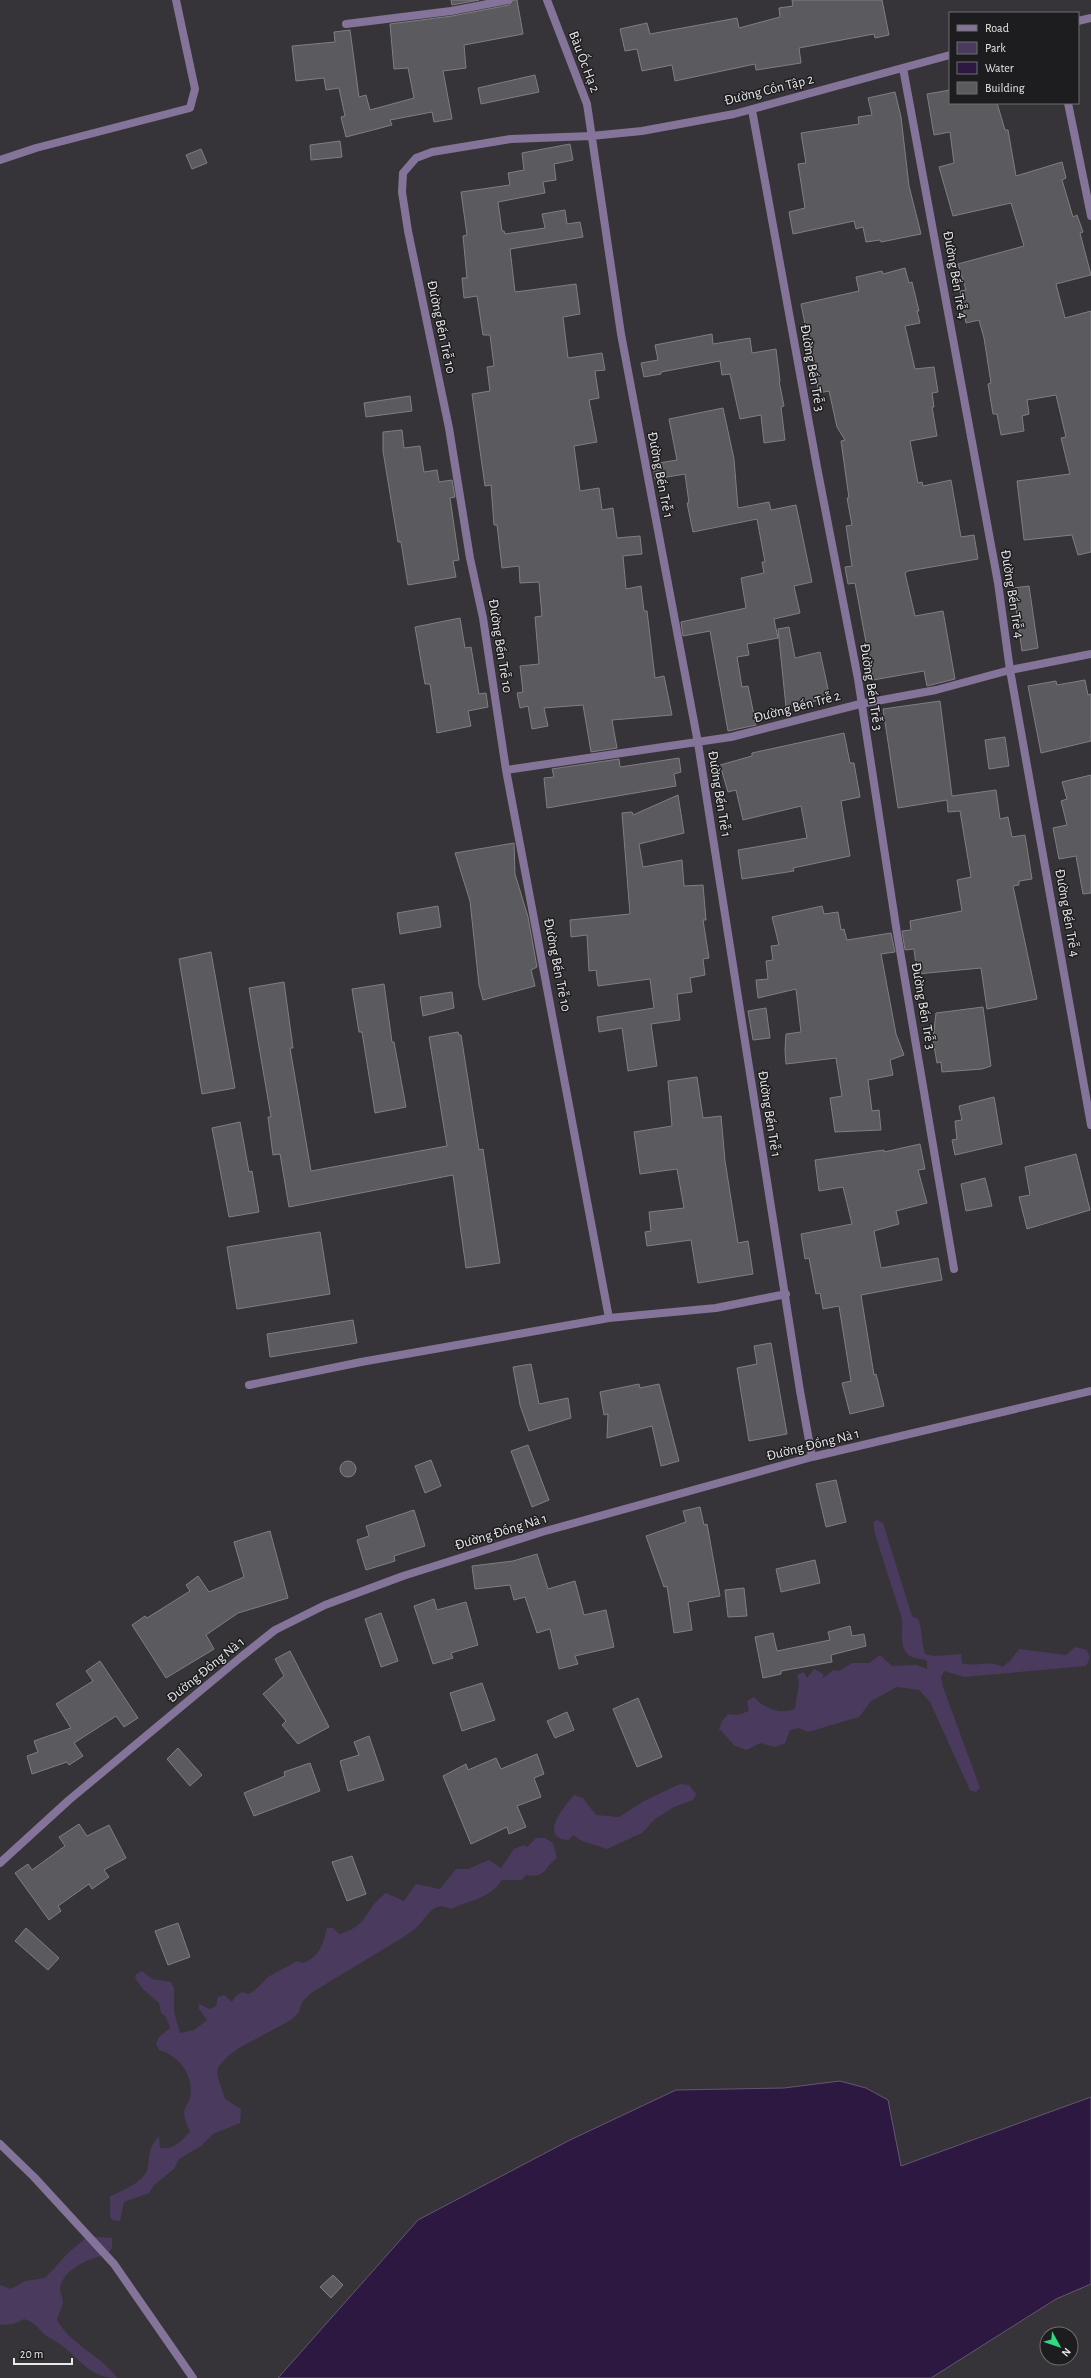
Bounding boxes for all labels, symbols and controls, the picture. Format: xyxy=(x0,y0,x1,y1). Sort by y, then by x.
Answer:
legend xyxy=(949,12,1079,104)
text: Road xyxy=(985,22,1009,34)
street label: Bàu Ốc Hạ 2 xyxy=(566,28,606,95)
text: Park xyxy=(985,42,1006,54)
text: Water xyxy=(985,62,1014,74)
street label: Đường Cồn Tập 2 xyxy=(723,71,815,108)
text: Building xyxy=(985,82,1025,94)
street label: Đường Bến Trễ 4 xyxy=(940,229,972,321)
street label: Đường Bến Trễ 10 xyxy=(424,279,460,375)
street label: Đường Bến Trễ 3 xyxy=(797,323,829,413)
street label: Đường Bến Trễ 1 xyxy=(645,430,677,519)
street label: Đường Bến Trễ 4 xyxy=(998,548,1028,640)
street label: Đường Bến Trễ 10 xyxy=(486,598,516,694)
street label: Đường Bến Trễ 3 xyxy=(857,642,887,732)
street label: Đường Bến Trễ 2 xyxy=(752,687,842,725)
street label: Đường Bến Trễ 1 xyxy=(705,749,735,838)
street label: Đường Bến Trễ 4 xyxy=(1052,867,1084,959)
street label: Đường Bến Trễ 10 xyxy=(541,917,575,1013)
street label: Đường Bến Trễ 3 xyxy=(908,961,940,1051)
street label: Đường Bến Trễ 1 xyxy=(755,1069,785,1158)
street label: Đường Đồng Nà 1 xyxy=(765,1426,861,1463)
street label: Đường Đồng Nà 1 xyxy=(453,1510,549,1553)
street label: Đường Đồng Nà 1 xyxy=(164,1634,247,1705)
north arrow xyxy=(1039,2326,1079,2366)
scale bar xyxy=(14,2340,72,2366)
text: N xyxy=(1060,2346,1073,2359)
text: 20 m xyxy=(20,2348,43,2360)

